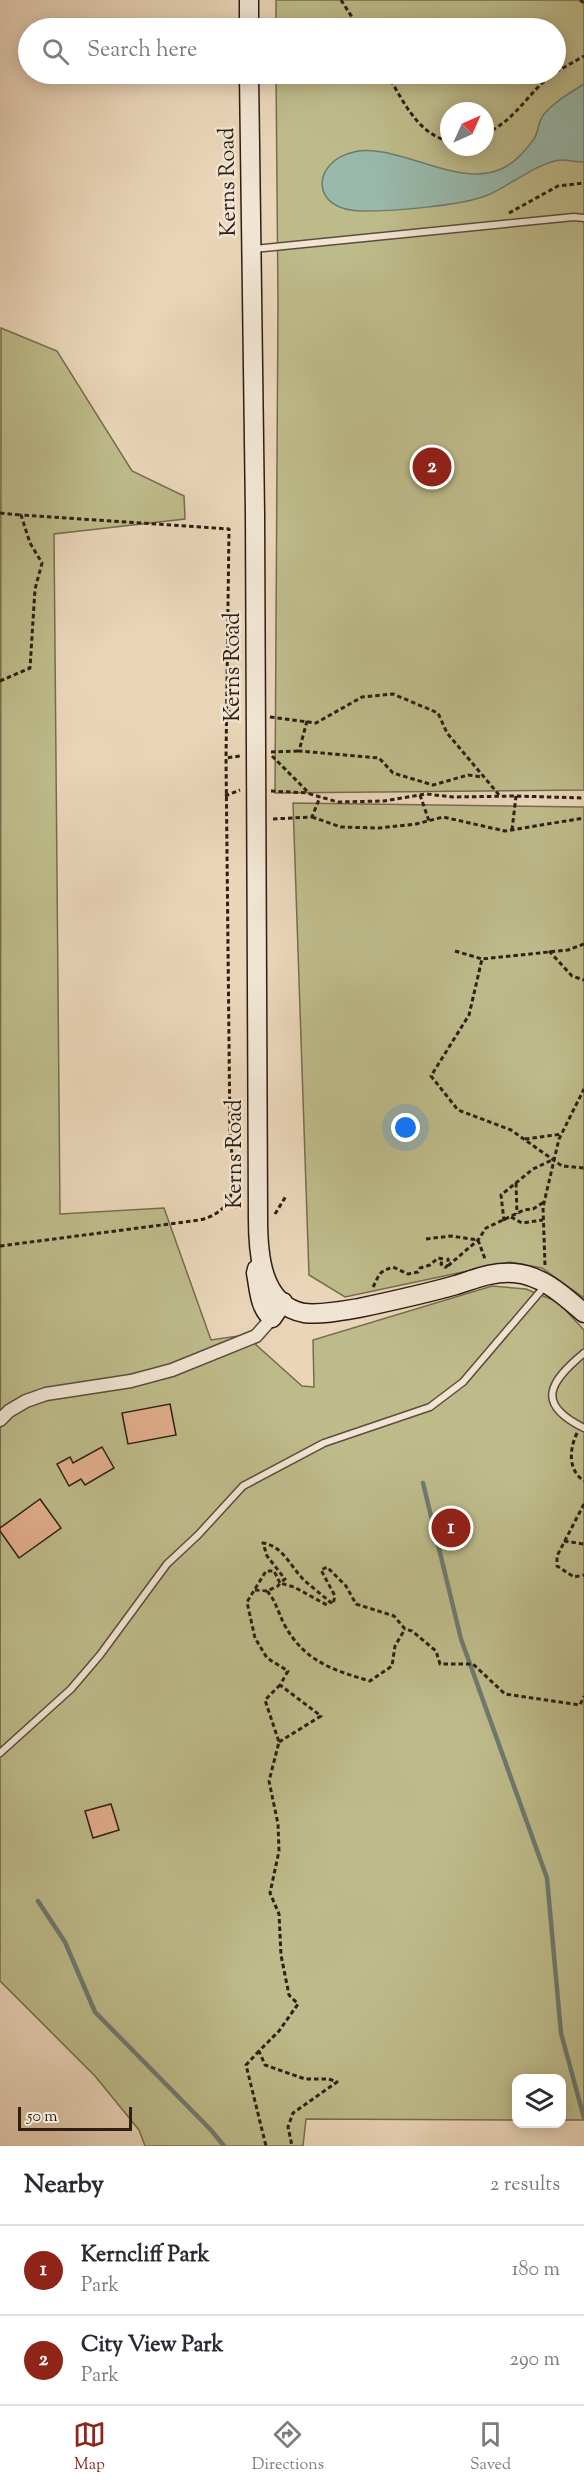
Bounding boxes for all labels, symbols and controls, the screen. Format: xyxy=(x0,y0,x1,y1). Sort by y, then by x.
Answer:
search box xyxy=(18,18,566,84)
icon: search xyxy=(39,35,72,68)
text: Search here xyxy=(87,35,197,67)
north arrow xyxy=(440,102,494,156)
street label: Kerns Road xyxy=(212,127,246,237)
pin: 2 xyxy=(412,444,452,490)
street label: Kerns Road xyxy=(218,612,250,722)
street label: Kerns Road xyxy=(220,1099,252,1209)
your location xyxy=(391,1113,420,1142)
pin: 1 xyxy=(432,1506,470,1550)
map controls xyxy=(512,2074,566,2128)
button: layers xyxy=(512,2074,566,2128)
scale bar xyxy=(18,2104,132,2132)
text: 50 m xyxy=(27,2106,58,2129)
text: Nearby xyxy=(24,2167,104,2204)
text: 2 results xyxy=(490,2171,560,2200)
text: Kerncliff Park xyxy=(81,2240,210,2272)
text: 1 xyxy=(40,2256,47,2285)
text: 180 m xyxy=(512,2256,560,2285)
text: Park xyxy=(81,2272,119,2301)
text: City View Park xyxy=(81,2330,223,2362)
text: 2 xyxy=(39,2346,48,2375)
text: 290 m xyxy=(510,2346,560,2375)
text: Park xyxy=(81,2362,119,2391)
tab: Map xyxy=(73,2418,106,2477)
tab: Directions xyxy=(252,2418,324,2477)
tab: Saved xyxy=(470,2418,511,2477)

